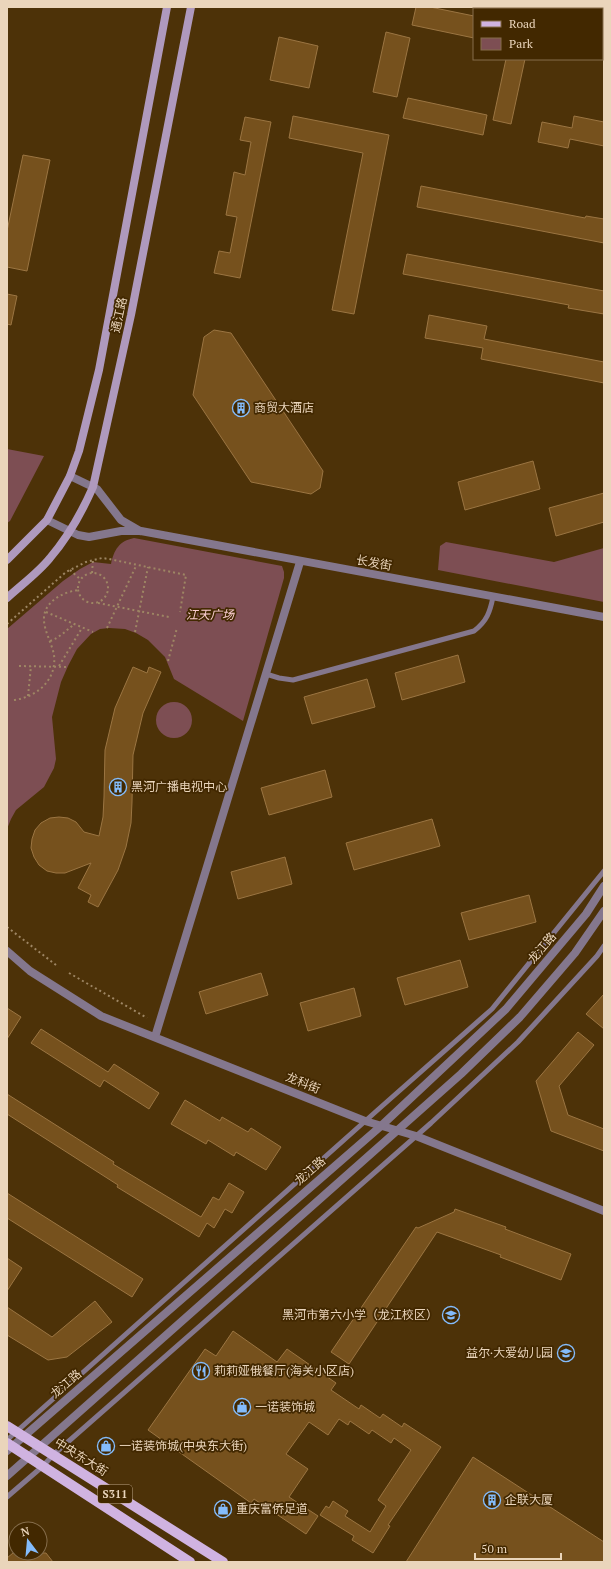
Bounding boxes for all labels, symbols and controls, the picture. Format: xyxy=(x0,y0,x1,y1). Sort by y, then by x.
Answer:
legend xyxy=(473,8,603,60)
text: Road xyxy=(509,16,536,31)
text: Park xyxy=(509,36,534,51)
street label: 通江路 xyxy=(107,296,130,334)
building icon: 商贸大酒店 xyxy=(231,398,251,418)
place label: 商贸大酒店 xyxy=(254,400,314,415)
street label: 长发街 xyxy=(355,552,393,573)
park label: 江天广场 xyxy=(186,607,235,622)
building icon: 黑河广播电视中心 xyxy=(108,777,128,797)
place label: 黑河广播电视中心 xyxy=(131,779,227,794)
street label: 龙江路 xyxy=(524,929,559,966)
street label: 龙科街 xyxy=(284,1069,323,1096)
street label: 龙江路 xyxy=(291,1153,328,1188)
school or university icon: 黑河市第六小学（龙江校区） xyxy=(441,1305,461,1325)
place label: 黑河市第六小学（龙江校区） xyxy=(282,1307,438,1322)
school or university icon: 益尔·大爱幼儿园 xyxy=(556,1343,576,1363)
place label: 益尔·大爱幼儿园 xyxy=(466,1345,553,1360)
restaurant icon: 莉莉娅俄餐厅(海关小区店) xyxy=(191,1361,211,1381)
place label: 莉莉娅俄餐厅(海关小区店) xyxy=(214,1363,354,1378)
street label: 龙江路 xyxy=(47,1366,84,1401)
shop icon: 一诺装饰城 xyxy=(232,1397,252,1417)
place label: 一诺装饰城 xyxy=(255,1399,315,1414)
street label: 中央东大街 xyxy=(52,1434,111,1479)
shop icon: 一诺装饰城(中央东大街) xyxy=(96,1436,116,1456)
place label: 一诺装饰城(中央东大街) xyxy=(119,1438,247,1453)
road number: S311 xyxy=(98,1485,132,1503)
building icon: 企联大厦 xyxy=(482,1490,502,1510)
place label: 企联大厦 xyxy=(505,1492,553,1507)
shop icon: 重庆富侨足道 xyxy=(213,1499,233,1519)
place label: 重庆富侨足道 xyxy=(236,1501,308,1516)
north arrow xyxy=(8,1521,48,1561)
text: N xyxy=(19,1523,32,1539)
scale bar xyxy=(475,1535,561,1561)
text: 50 m xyxy=(481,1541,508,1556)

